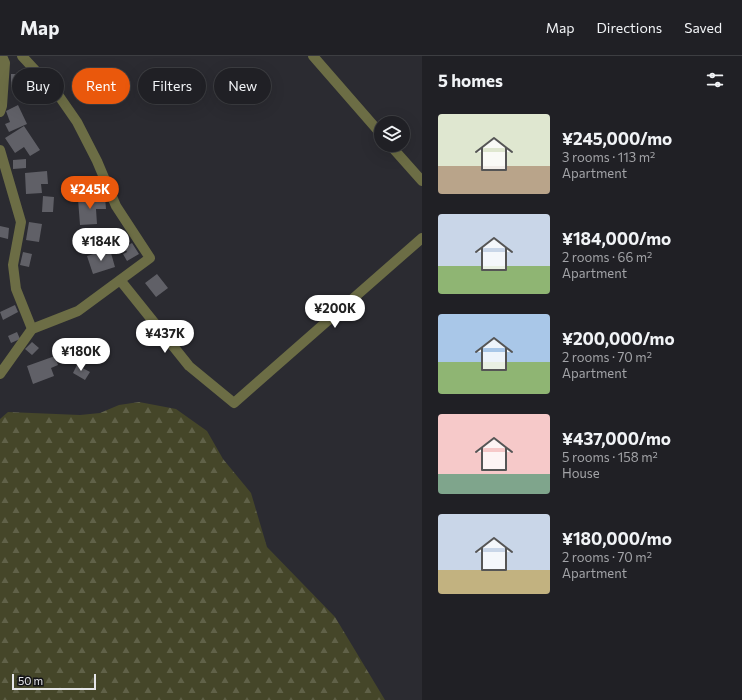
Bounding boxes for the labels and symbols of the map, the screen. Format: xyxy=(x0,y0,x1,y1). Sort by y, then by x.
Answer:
pin: ¥245K xyxy=(62,176,118,210)
pin: ¥184K xyxy=(73,228,129,262)
pin: ¥200K xyxy=(307,295,363,329)
pin: ¥437K xyxy=(137,320,193,354)
pin: ¥180K xyxy=(53,338,109,372)
scale bar xyxy=(12,672,96,691)

